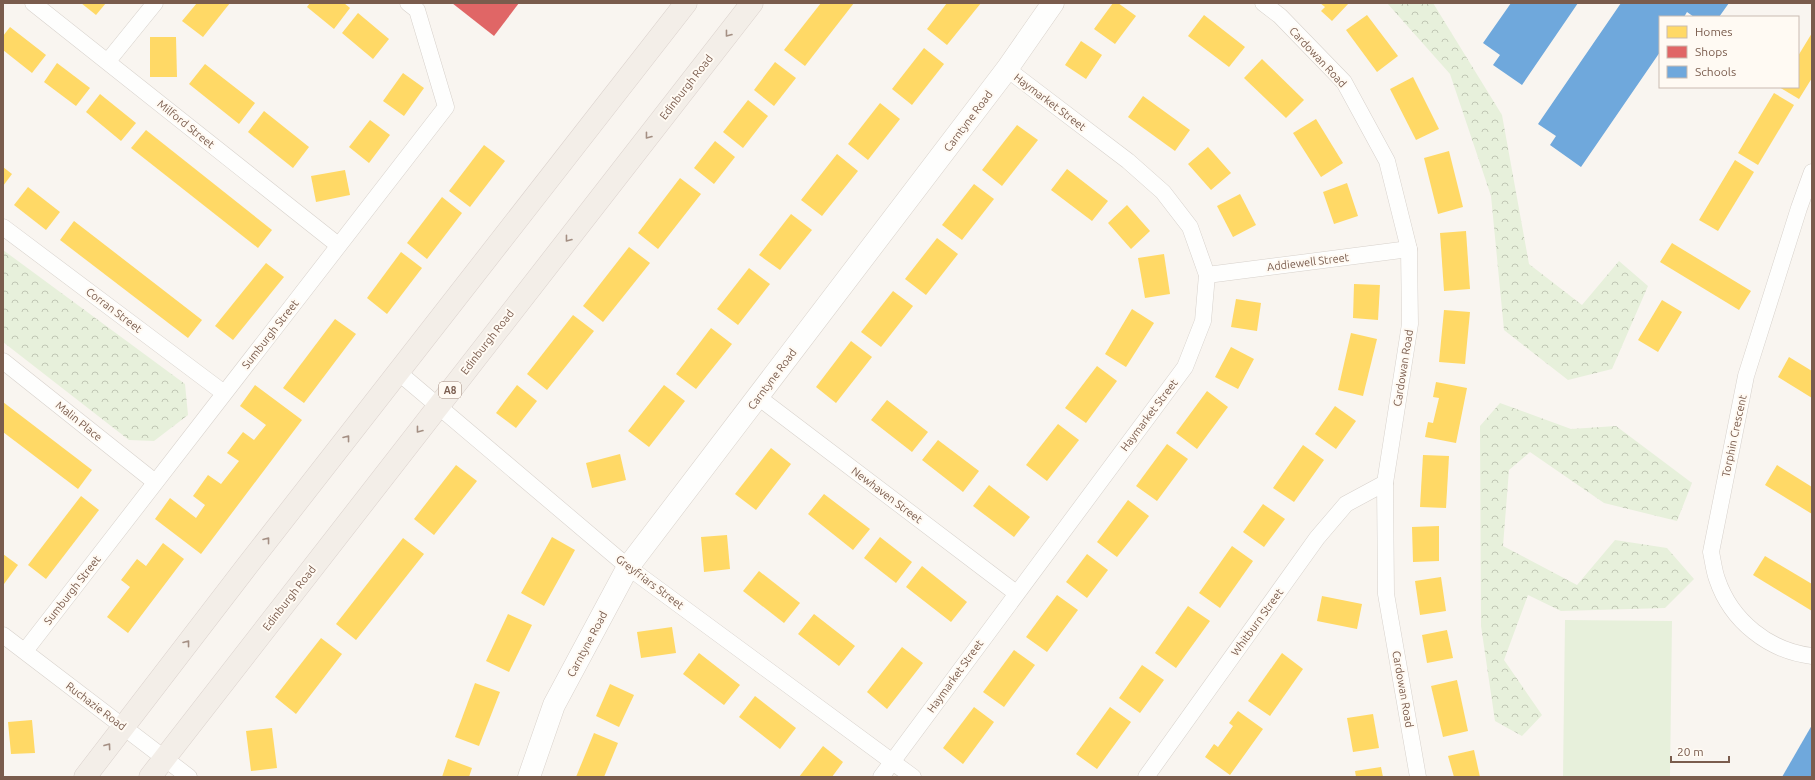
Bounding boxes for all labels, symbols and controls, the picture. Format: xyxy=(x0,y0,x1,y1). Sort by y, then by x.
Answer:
legend xyxy=(1659,16,1799,88)
street label: Cardowan Road xyxy=(1287,24,1349,90)
text: Homes xyxy=(1695,25,1733,38)
one-way arrow xyxy=(725,29,732,36)
text: Shops xyxy=(1695,45,1727,58)
street label: Edinburgh Road xyxy=(657,52,715,122)
text: Schools xyxy=(1695,65,1736,78)
street label: Haymarket Street xyxy=(1012,71,1089,133)
street label: Carntyne Road xyxy=(941,88,995,154)
street label: Milford Street xyxy=(155,97,217,151)
one-way arrow xyxy=(646,132,653,139)
one-way arrow xyxy=(566,234,573,241)
street label: Addiewell Street xyxy=(1266,251,1350,273)
street label: Corran Street xyxy=(84,285,145,335)
street label: Sumburgh Street xyxy=(239,297,301,371)
street label: Edinburgh Road xyxy=(458,307,516,377)
street label: Cardowan Road xyxy=(1391,329,1415,407)
street label: Carntyne Road xyxy=(745,346,799,412)
street label: Haymarket Street xyxy=(1118,376,1180,453)
road number: A8 xyxy=(439,382,461,398)
street label: Torphin Crescent xyxy=(1719,393,1749,478)
street label: Malin Place xyxy=(54,399,104,443)
one-way arrow xyxy=(417,425,424,432)
one-way arrow xyxy=(342,435,349,442)
street label: Newhaven Street xyxy=(849,465,925,526)
one-way arrow xyxy=(262,537,269,544)
street label: Sumburgh Street xyxy=(41,553,103,627)
street label: Greyfriars Street xyxy=(614,553,687,612)
street label: Edinburgh Road xyxy=(260,563,318,633)
street label: Whitburn Street xyxy=(1229,586,1286,658)
street label: Carntyne Road xyxy=(565,609,609,679)
street label: Haymarket Street xyxy=(925,637,986,715)
one-way arrow xyxy=(183,640,190,647)
street label: Cardowan Road xyxy=(1390,650,1416,728)
street label: Ruchazie Road xyxy=(64,680,128,732)
scale bar xyxy=(1671,738,1729,764)
one-way arrow xyxy=(103,743,110,750)
text: 20 m xyxy=(1677,745,1704,758)

